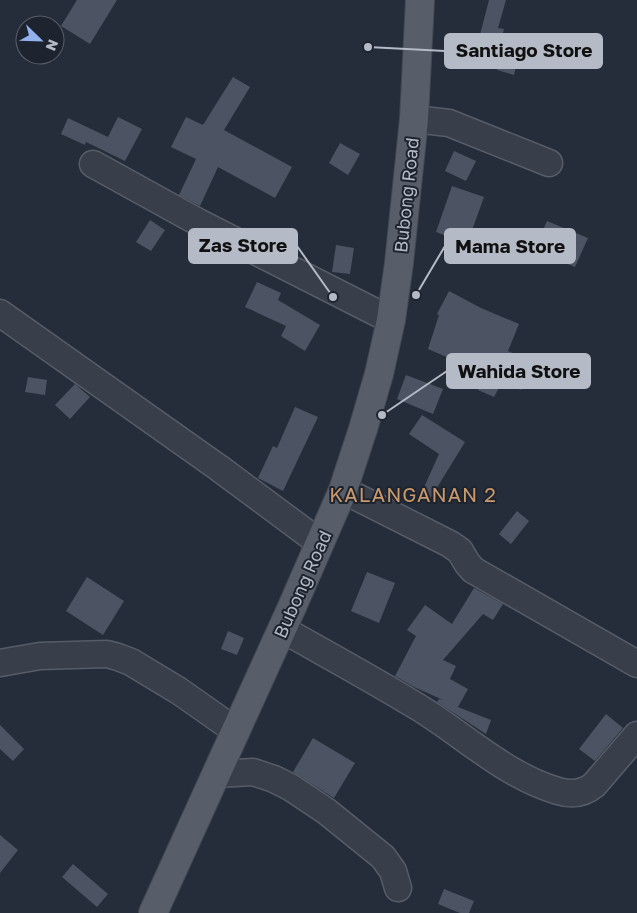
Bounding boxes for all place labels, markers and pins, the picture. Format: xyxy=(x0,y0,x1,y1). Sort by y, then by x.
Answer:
callout: Santiago Store xyxy=(445,34,602,68)
callout: Zas Store xyxy=(189,229,297,263)
callout: Mama Store xyxy=(445,229,575,263)
callout: Wahida Store xyxy=(447,354,590,388)

